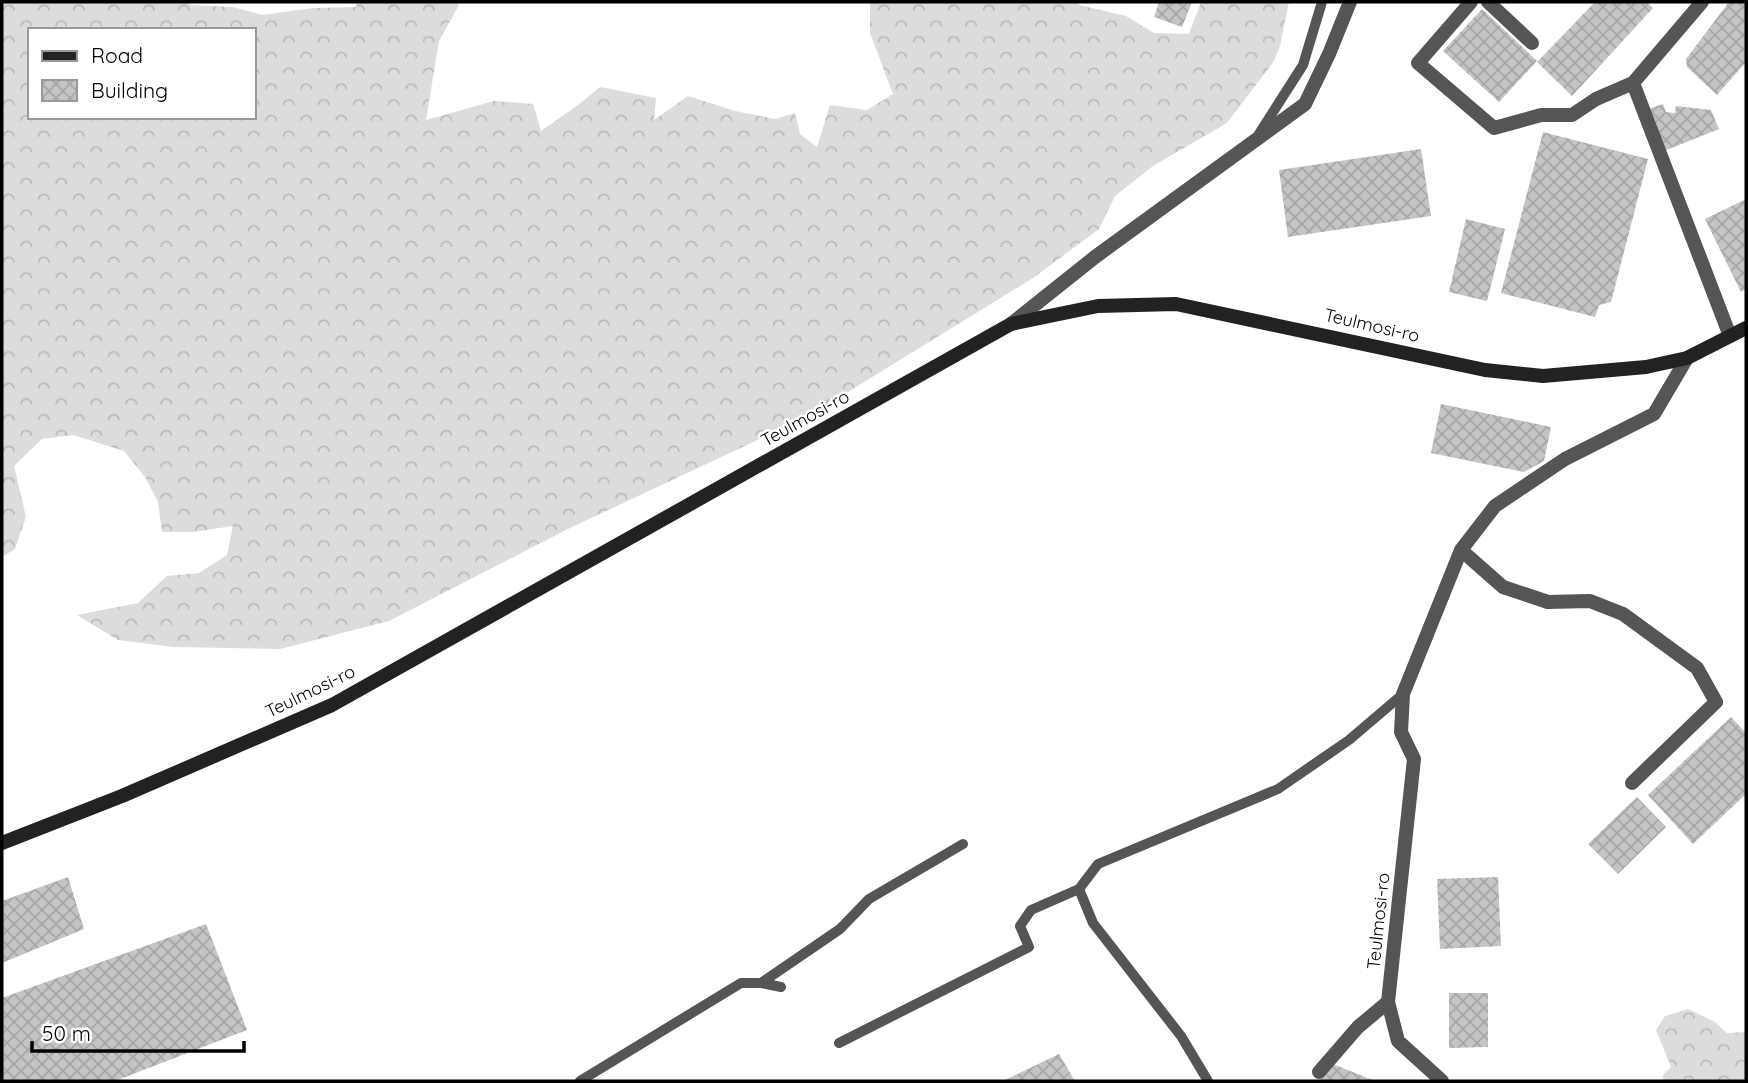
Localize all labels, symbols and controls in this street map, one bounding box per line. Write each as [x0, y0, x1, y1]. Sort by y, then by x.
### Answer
legend [28, 28, 256, 119]
text: Road [91, 42, 143, 68]
text: Building [91, 77, 168, 103]
street label: Teulmosi-ro [1322, 303, 1422, 347]
street label: Teulmosi-ro [757, 384, 853, 452]
street label: Teulmosi-ro [261, 659, 359, 723]
street label: Teulmosi-ro [1361, 871, 1395, 971]
scale bar [32, 1010, 243, 1054]
text: 50 m [42, 1020, 91, 1046]

